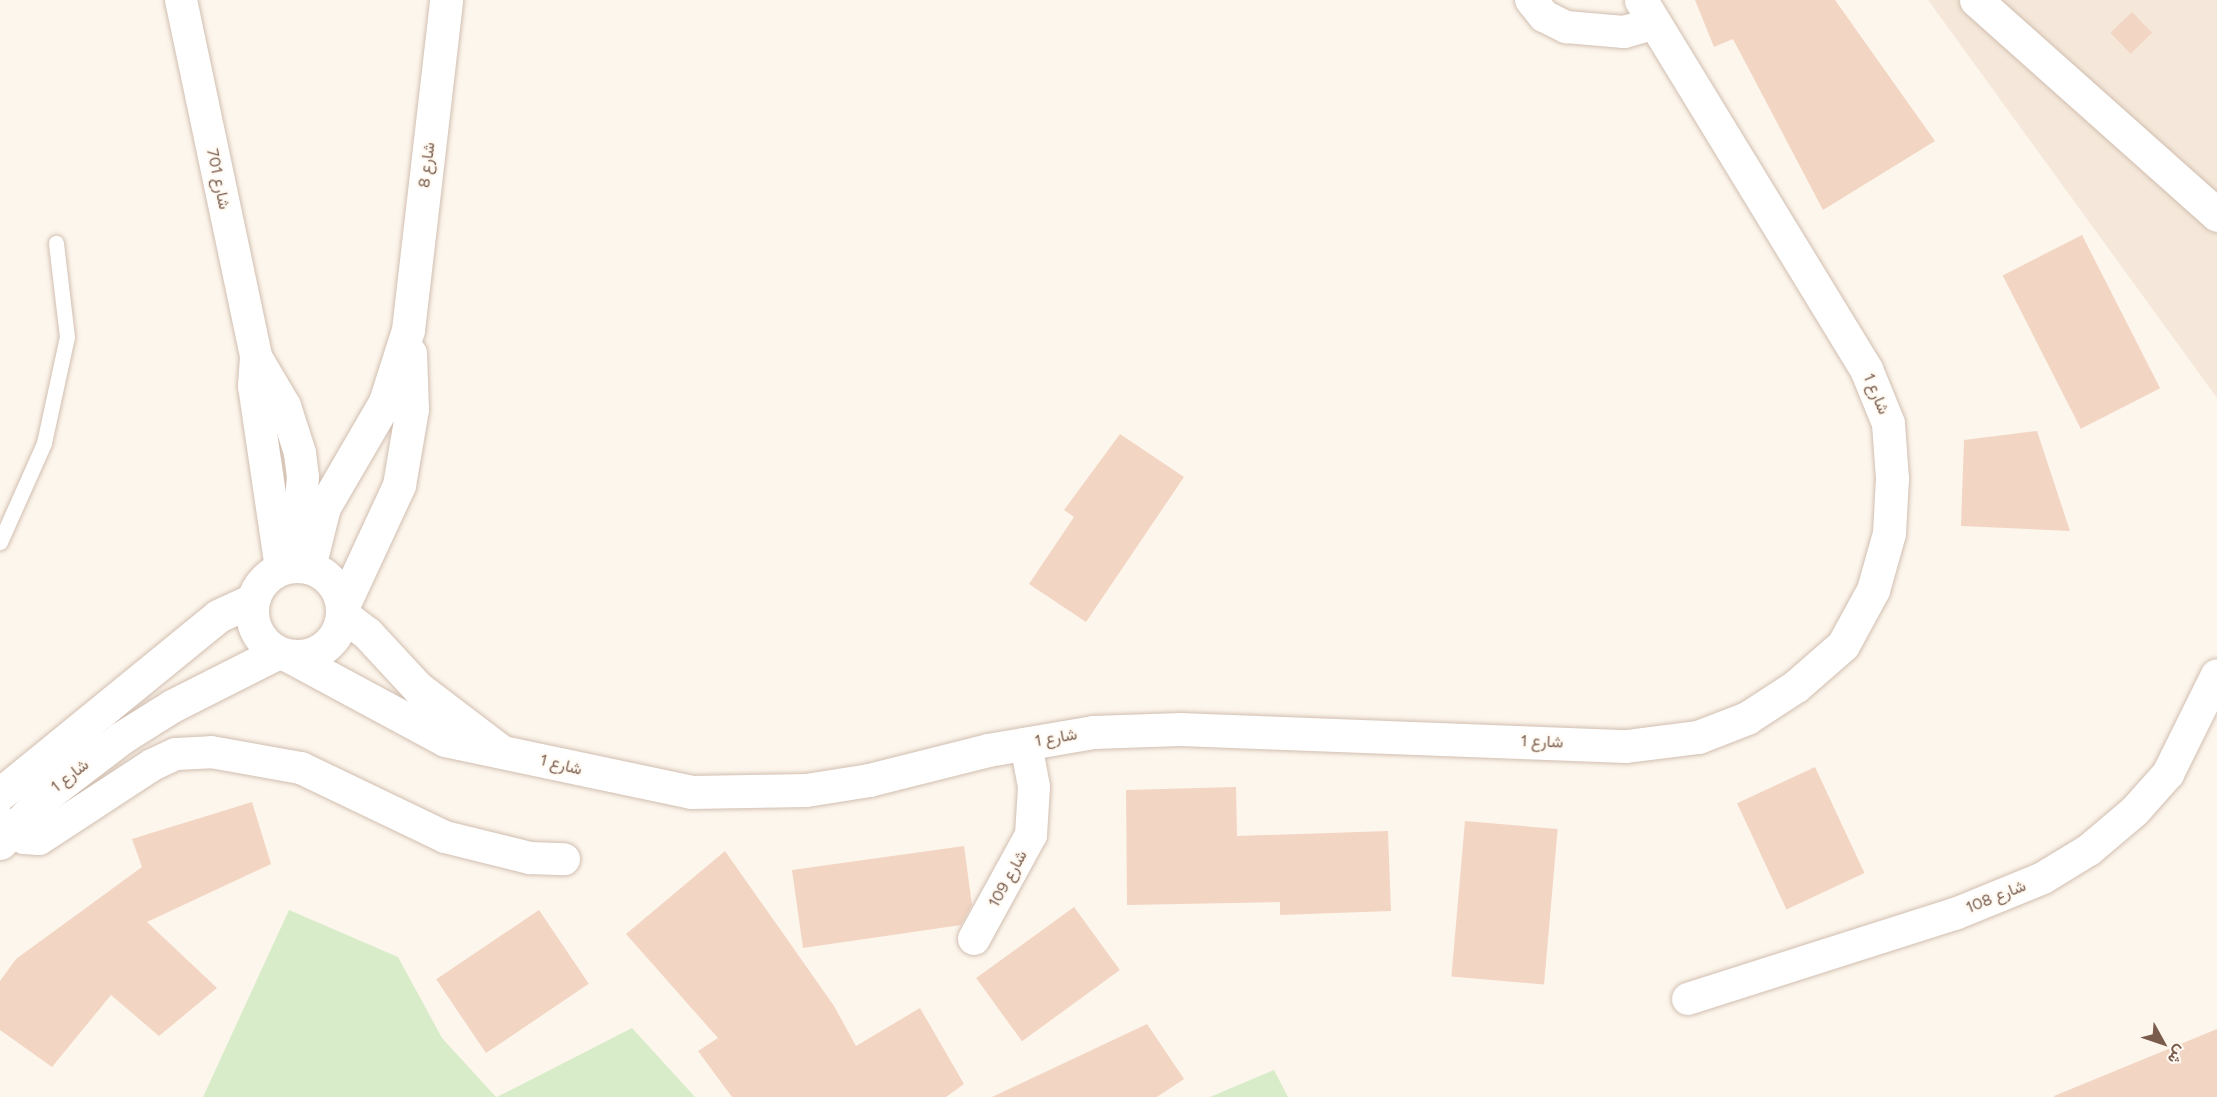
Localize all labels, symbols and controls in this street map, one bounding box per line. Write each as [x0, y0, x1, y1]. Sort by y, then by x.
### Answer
street label: شارع 8 [415, 141, 439, 189]
street label: شارع 701 [202, 147, 234, 211]
street label: شارع 1 [1859, 371, 1893, 417]
street label: شارع 1 [1033, 725, 1079, 751]
street label: شارع 1 [1520, 732, 1564, 752]
street label: شارع 1 [538, 751, 584, 779]
street label: شارع 1 [47, 755, 93, 797]
street label: شارع 109 [985, 847, 1031, 911]
street label: شارع 108 [1963, 876, 2029, 918]
north arrow [2133, 1013, 2193, 1073]
text: ش [2164, 1041, 2191, 1068]

